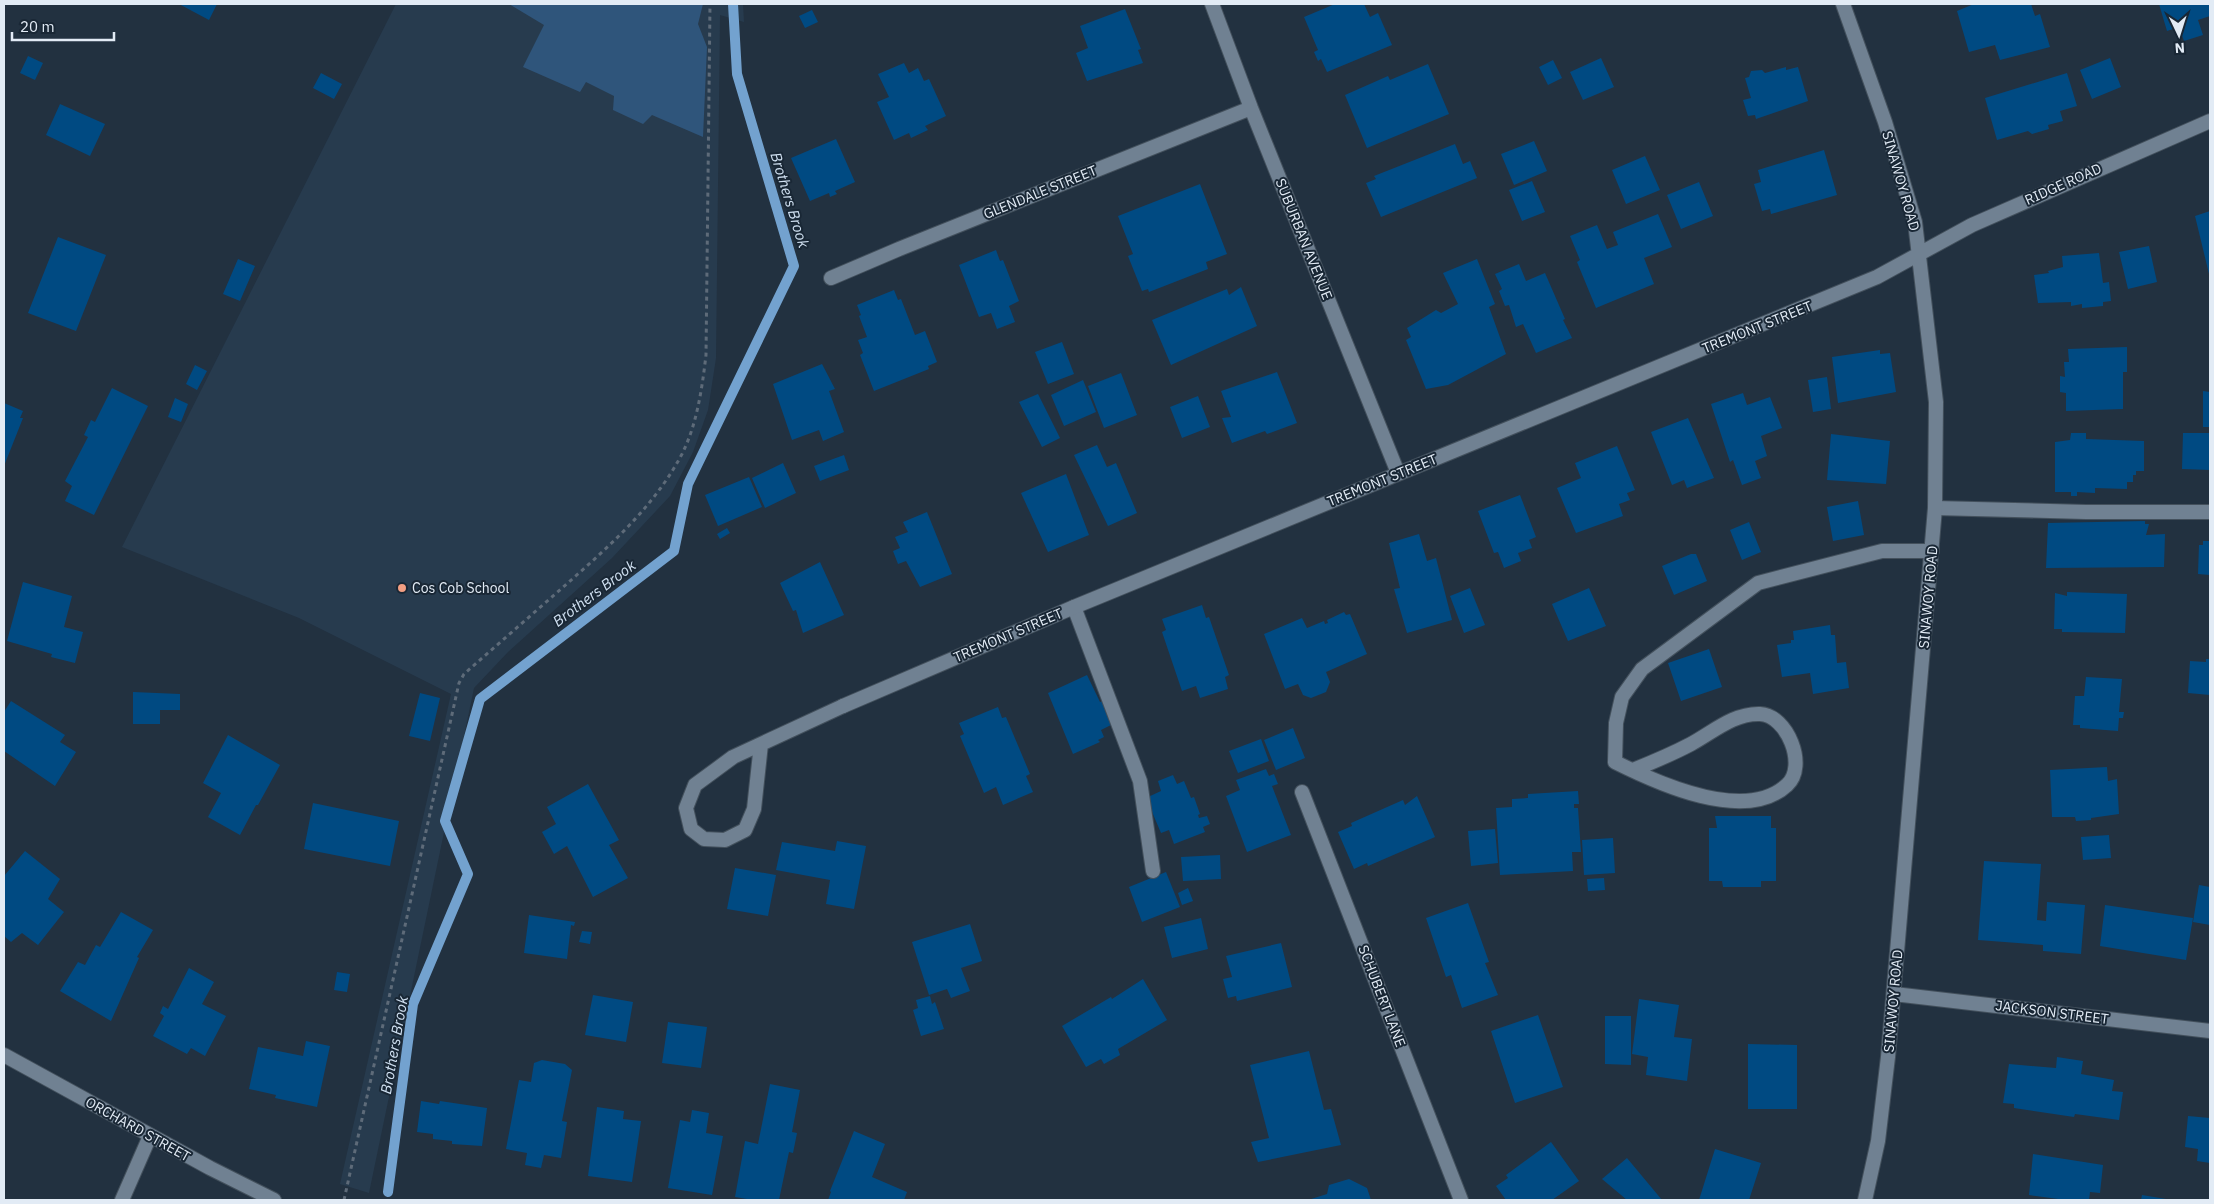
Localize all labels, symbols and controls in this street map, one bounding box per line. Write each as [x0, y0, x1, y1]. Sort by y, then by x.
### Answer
scale bar [12, 10, 115, 42]
north arrow [2154, 10, 2204, 60]
text: 20 m [20, 17, 55, 36]
text: N [2174, 39, 2186, 57]
street label: SINAWOY ROAD [1878, 129, 1924, 233]
water label: Brothers Brook [766, 150, 814, 250]
street label: RIDGE ROAD [2022, 159, 2104, 209]
street label: GLENDALE STREET [981, 161, 1099, 223]
street label: SUBURBAN AVENUE [1271, 176, 1337, 302]
street label: TREMONT STREET [1699, 297, 1815, 357]
street label: TREMONT STREET [1324, 450, 1440, 510]
street label: SINAWOY ROAD [1915, 545, 1941, 649]
water label: Brothers Brook [549, 555, 639, 630]
place label: Cos Cob School [412, 579, 509, 597]
marker: Cos Cob School [396, 582, 408, 594]
street label: TREMONT STREET [951, 604, 1065, 666]
street label: SCHUBERT LANE [1354, 942, 1410, 1050]
street label: SINAWOY ROAD [1880, 949, 1906, 1053]
water label: Brothers Brook [376, 994, 412, 1095]
street label: JACKSON STREET [1994, 996, 2110, 1028]
street label: ORCHARD STREET [82, 1093, 194, 1165]

